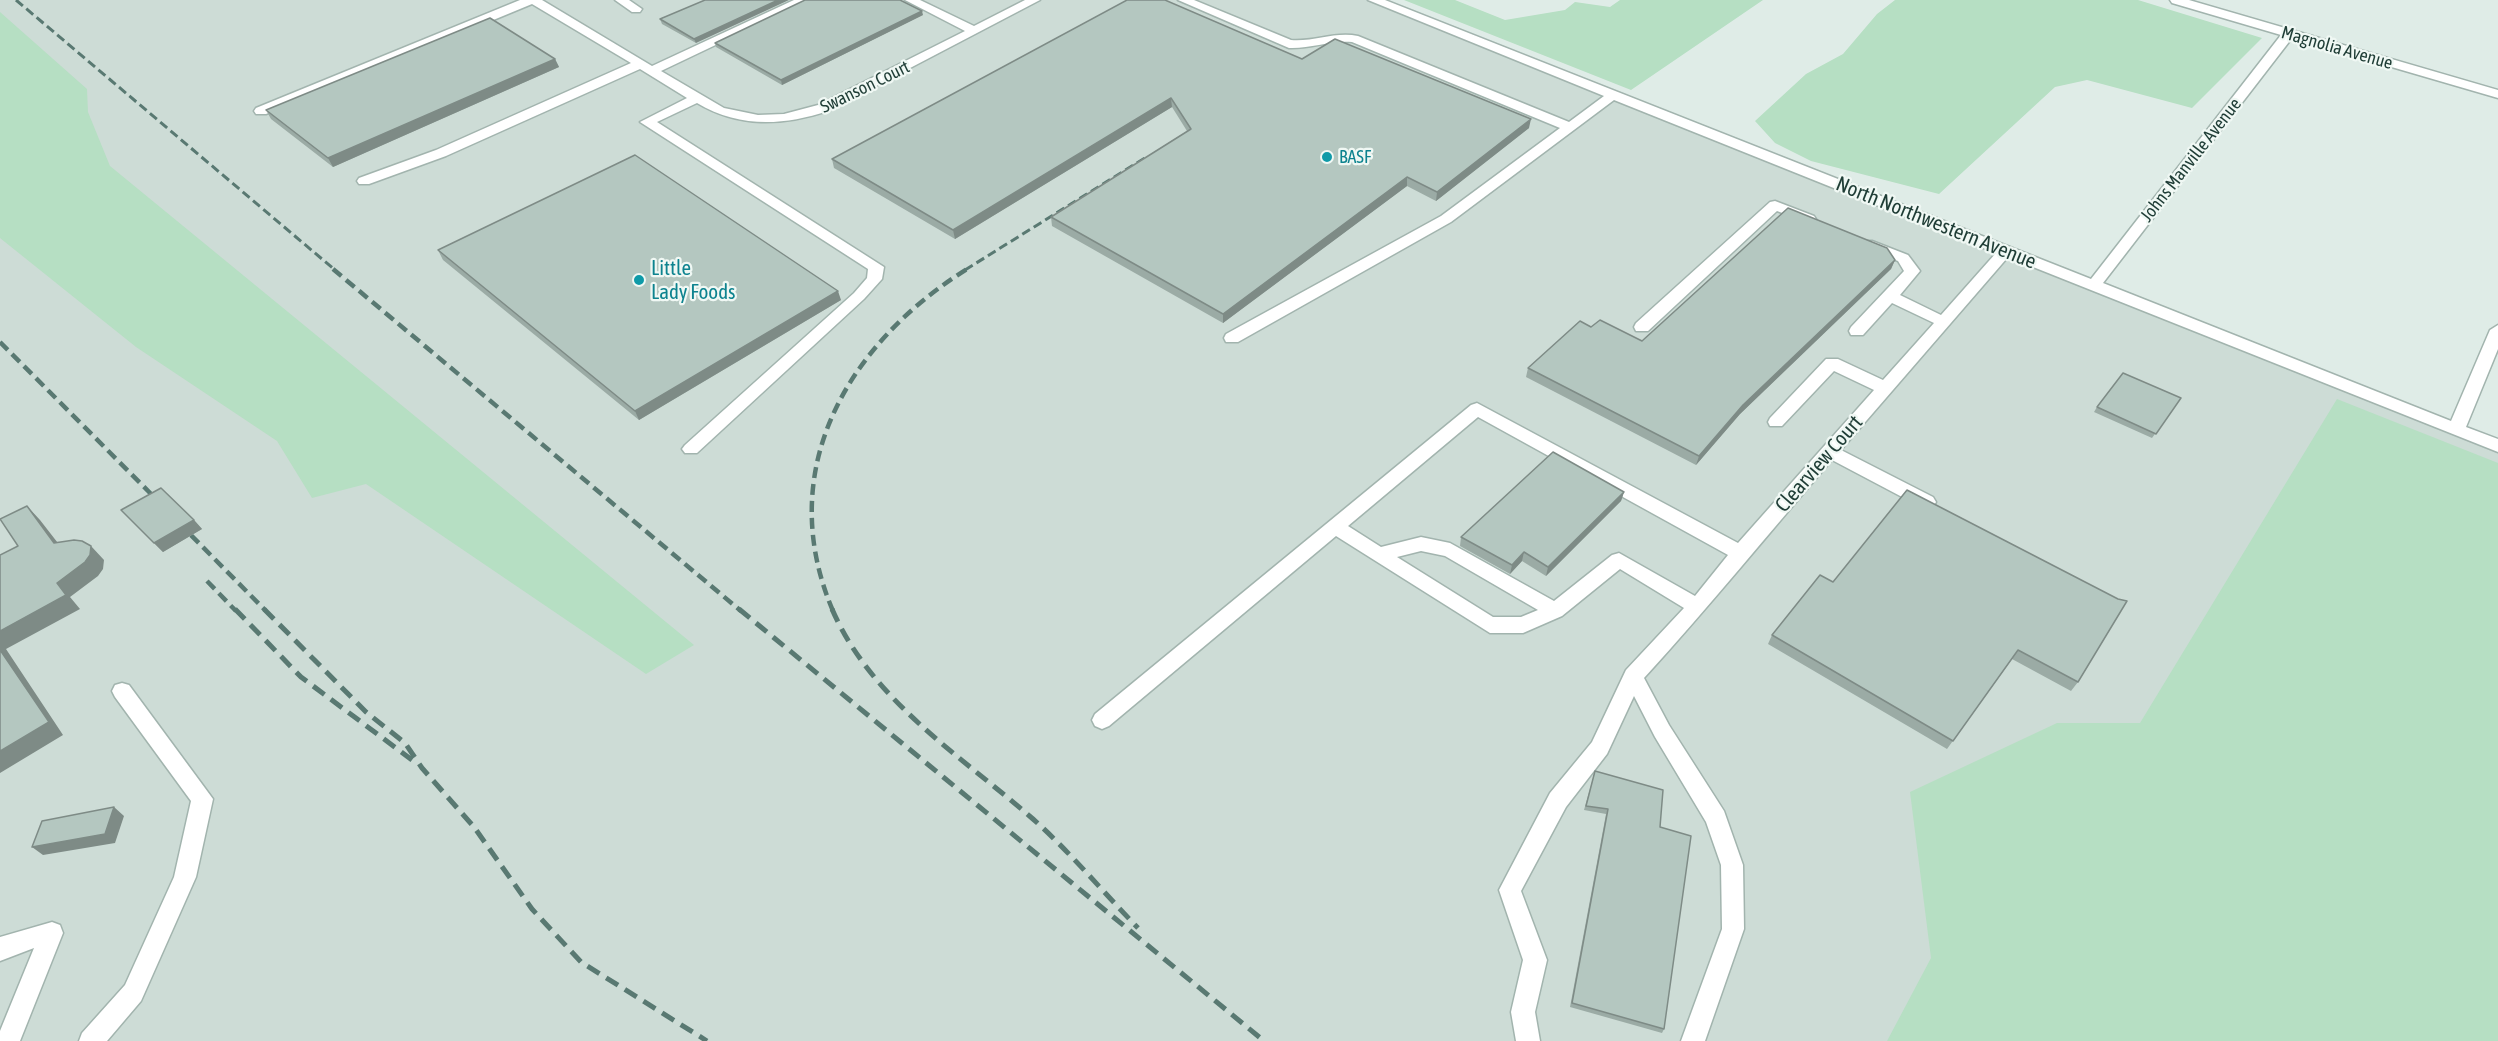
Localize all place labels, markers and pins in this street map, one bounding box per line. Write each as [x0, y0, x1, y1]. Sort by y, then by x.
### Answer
place label: BASF [1339, 146, 1371, 168]
marker: BASF [1320, 150, 1334, 164]
place label: Little Lady Foods [651, 255, 736, 305]
marker: Little Lady Foods [632, 273, 646, 287]

